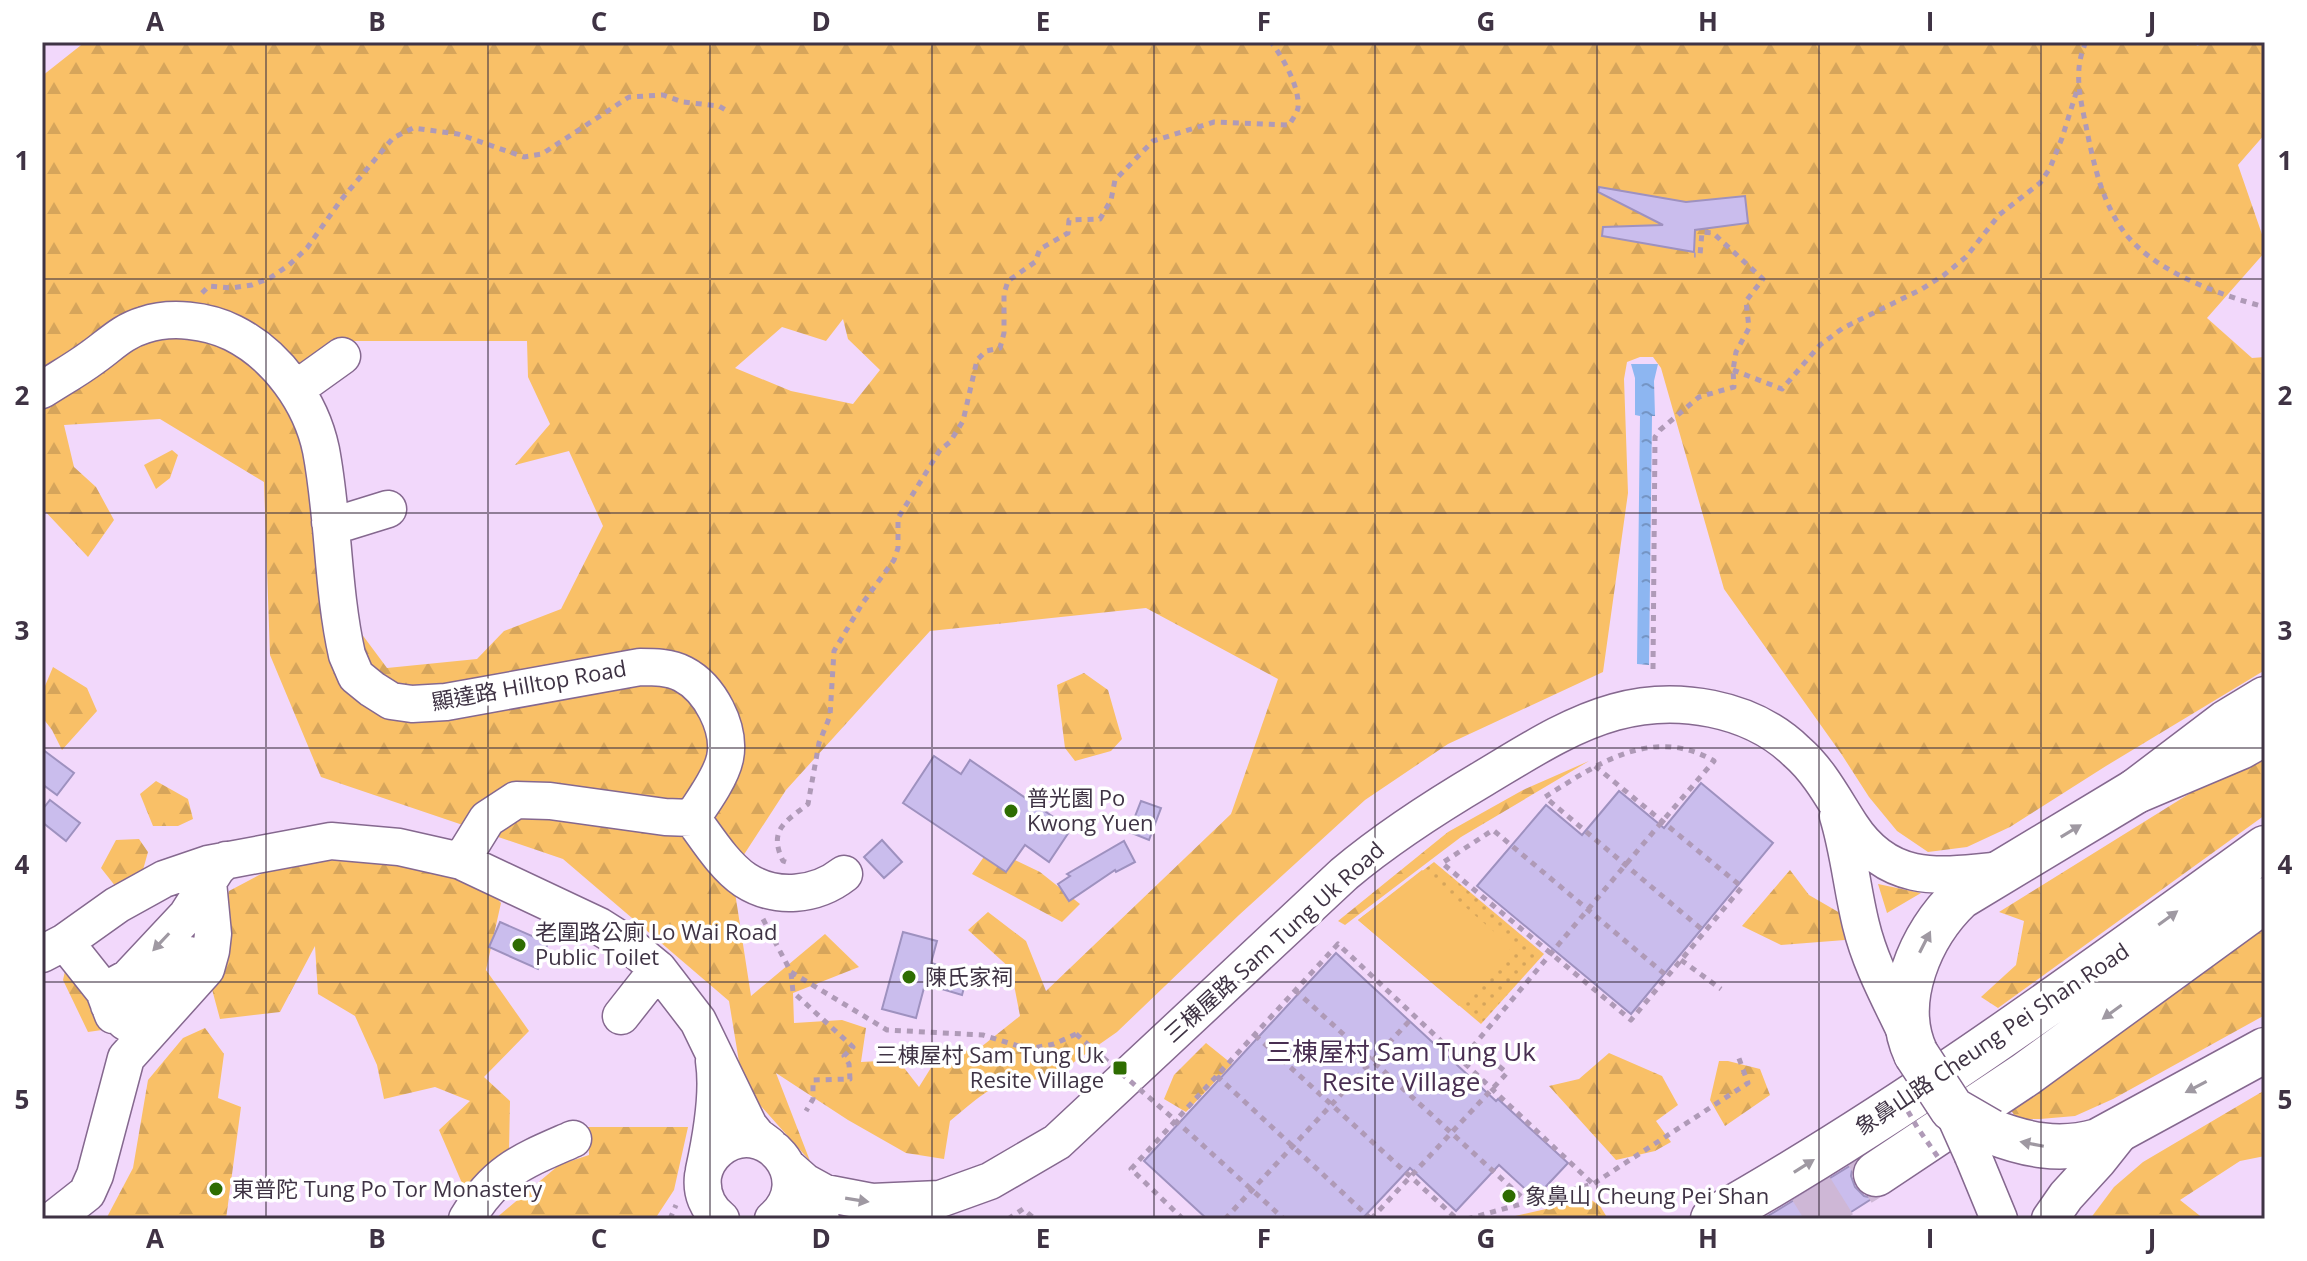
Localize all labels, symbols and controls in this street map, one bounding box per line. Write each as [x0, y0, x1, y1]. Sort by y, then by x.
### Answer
text: A [146, 3, 164, 39]
text: B [368, 3, 386, 39]
text: C [591, 3, 607, 39]
text: D [811, 3, 831, 39]
text: E [1036, 3, 1050, 39]
text: F [1257, 3, 1271, 39]
text: G [1477, 3, 1495, 39]
text: H [1698, 3, 1718, 39]
text: I [1926, 3, 1934, 39]
text: J [2146, 3, 2156, 39]
text: 1 [15, 142, 29, 178]
text: 1 [2278, 142, 2292, 178]
text: 2 [15, 377, 30, 413]
text: 2 [2278, 377, 2293, 413]
text: 3 [15, 612, 29, 648]
text: 3 [2278, 612, 2292, 648]
street label: 顯達路 Hilltop Road [429, 652, 629, 716]
place label: 普光園 Po Kwong Yuen [1027, 782, 1154, 837]
marker: 普光園 Po Kwong Yuen [1002, 802, 1020, 820]
one-way arrow [2060, 824, 2082, 838]
street label: 三棟屋路 Sam Tung Uk Road [1157, 834, 1390, 1048]
text: 4 [15, 846, 30, 882]
text: 4 [2278, 846, 2293, 882]
one-way arrow [2157, 911, 2178, 926]
place label: 老圍路公廁 Lo Wai Road Public Toilet [535, 916, 777, 971]
one-way arrow [1919, 931, 1932, 954]
one-way arrow [153, 932, 171, 951]
street label: 象鼻山路 Cheung Pei Shan Road [1849, 935, 2134, 1141]
marker: 老圍路公廁 Lo Wai Road Public Toilet [510, 936, 528, 954]
place label: 陳氏家祠 [925, 961, 1013, 991]
marker: 陳氏家祠 [900, 968, 918, 986]
one-way arrow [2102, 1004, 2122, 1020]
district label: 三棟屋村 Sam Tung Uk Resite Village [1266, 1033, 1536, 1099]
place label: 三棟屋村 Sam Tung Uk Resite Village [876, 1039, 1104, 1094]
marker: 三棟屋村 Sam Tung Uk Resite Village [1111, 1059, 1129, 1077]
text: 5 [15, 1081, 29, 1117]
one-way arrow [2185, 1081, 2208, 1094]
text: 5 [2278, 1081, 2292, 1117]
one-way arrow [2019, 1137, 2044, 1149]
one-way arrow [1793, 1159, 1815, 1173]
place label: 東普陀 Tung Po Tor Monastery [232, 1173, 543, 1203]
marker: 東普陀 Tung Po Tor Monastery [207, 1180, 225, 1198]
place label: 象鼻山 Cheung Pei Shan [1525, 1180, 1769, 1210]
marker: 象鼻山 Cheung Pei Shan [1500, 1187, 1518, 1205]
one-way arrow [845, 1194, 870, 1207]
text: A [146, 1220, 164, 1256]
text: B [368, 1220, 386, 1256]
text: C [591, 1220, 607, 1256]
text: D [811, 1220, 831, 1256]
text: E [1036, 1220, 1050, 1256]
text: F [1257, 1220, 1271, 1256]
text: G [1477, 1220, 1495, 1256]
text: H [1698, 1220, 1718, 1256]
text: I [1926, 1220, 1934, 1256]
text: J [2146, 1220, 2156, 1256]

